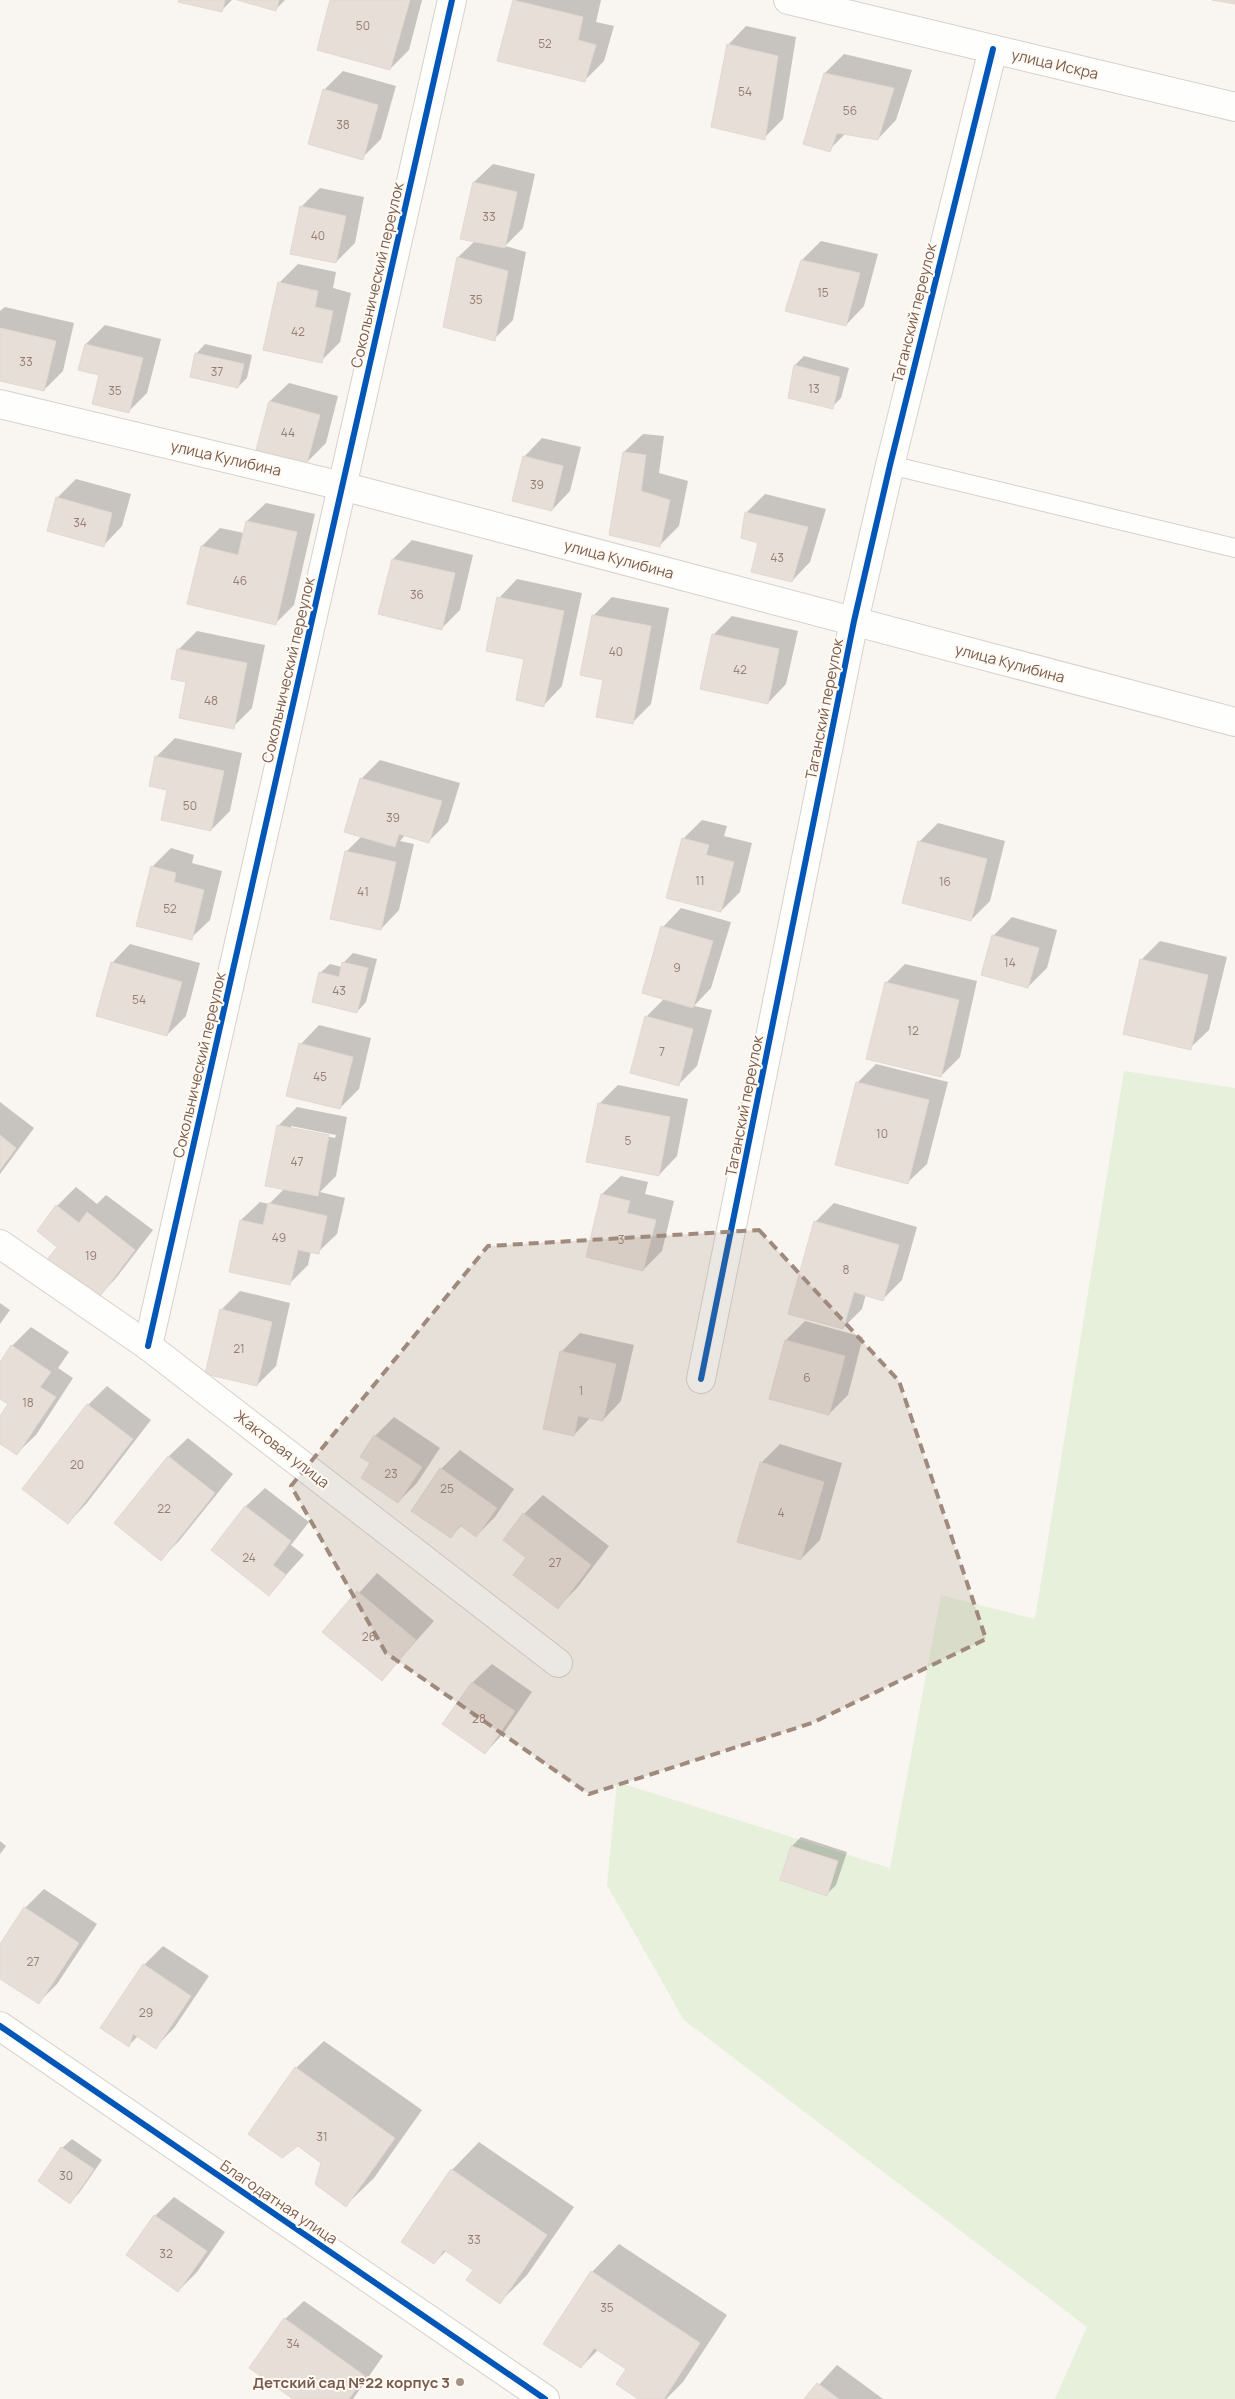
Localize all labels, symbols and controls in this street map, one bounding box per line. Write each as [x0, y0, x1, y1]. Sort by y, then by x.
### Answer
house number: 50 [356, 17, 370, 34]
house number: 52 [538, 35, 552, 52]
street label: улица Искра [1009, 44, 1101, 84]
house number: 54 [738, 83, 752, 100]
house number: 56 [843, 102, 857, 119]
house number: 38 [336, 116, 350, 133]
street label: Сокольнический переулок [345, 180, 409, 370]
house number: 33 [482, 208, 496, 225]
house number: 40 [311, 227, 325, 244]
street label: Таганский переулок [886, 240, 942, 385]
house number: 15 [817, 284, 829, 301]
house number: 35 [469, 291, 483, 308]
house number: 42 [291, 323, 305, 340]
house number: 33 [19, 353, 33, 370]
house number: 37 [211, 363, 223, 380]
house number: 13 [808, 380, 820, 397]
house number: 35 [108, 382, 122, 399]
house number: 44 [281, 424, 295, 441]
street label: улица Кулибина [169, 435, 283, 481]
house number: 39 [530, 476, 544, 493]
house number: 34 [73, 514, 87, 531]
street label: улица Кулибина [562, 534, 676, 584]
house number: 43 [770, 549, 784, 566]
house number: 46 [233, 572, 247, 589]
street label: Сокольнический переулок [256, 575, 320, 765]
house number: 36 [410, 586, 424, 603]
street label: Таганский переулок [800, 636, 848, 781]
street label: улица Кулибина [953, 638, 1067, 688]
house number: 40 [609, 643, 623, 660]
house number: 42 [733, 661, 747, 678]
house number: 48 [204, 692, 218, 709]
house number: 50 [183, 797, 197, 814]
house number: 39 [386, 809, 400, 826]
house number: 11 [695, 872, 705, 889]
house number: 16 [939, 873, 951, 890]
house number: 41 [357, 883, 369, 900]
house number: 52 [163, 900, 177, 917]
house number: 14 [1004, 954, 1016, 971]
house number: 9 [673, 959, 681, 976]
street label: Сокольнический переулок [167, 970, 231, 1160]
house number: 43 [332, 982, 346, 999]
house number: 54 [132, 991, 146, 1008]
house number: 12 [907, 1022, 919, 1039]
street label: Таганский переулок [720, 1033, 768, 1178]
house number: 7 [659, 1043, 665, 1060]
house number: 45 [313, 1068, 327, 1085]
house number: 10 [876, 1125, 888, 1142]
house number: 5 [625, 1132, 632, 1149]
house number: 47 [290, 1153, 304, 1170]
house number: 49 [272, 1229, 286, 1246]
house number: 3 [618, 1231, 624, 1248]
house number: 19 [85, 1247, 97, 1264]
house number: 8 [843, 1261, 850, 1278]
house number: 21 [233, 1340, 245, 1357]
house number: 6 [803, 1369, 811, 1386]
house number: 1 [579, 1382, 583, 1399]
house number: 18 [22, 1394, 34, 1411]
street label: Жактовая улица [230, 1405, 334, 1493]
house number: 20 [70, 1456, 84, 1473]
house number: 23 [384, 1465, 398, 1482]
house number: 25 [440, 1480, 454, 1497]
house number: 22 [157, 1500, 171, 1517]
house number: 4 [777, 1504, 785, 1521]
house number: 24 [242, 1549, 256, 1566]
house number: 27 [549, 1554, 561, 1571]
house number: 26 [362, 1628, 376, 1645]
house number: 28 [472, 1710, 486, 1727]
house number: 27 [27, 1953, 39, 1970]
house number: 29 [139, 2004, 153, 2021]
house number: 31 [316, 2128, 328, 2145]
street label: Благодатная улица [216, 2155, 342, 2249]
house number: 30 [59, 2167, 73, 2184]
house number: 33 [467, 2231, 481, 2248]
house number: 32 [159, 2245, 173, 2262]
house number: 35 [600, 2299, 614, 2316]
house number: 34 [286, 2335, 300, 2352]
place label: Детский сад №22 корпус 3 [253, 2372, 450, 2393]
marker: Детский сад №22 корпус 3 [454, 2376, 466, 2388]

